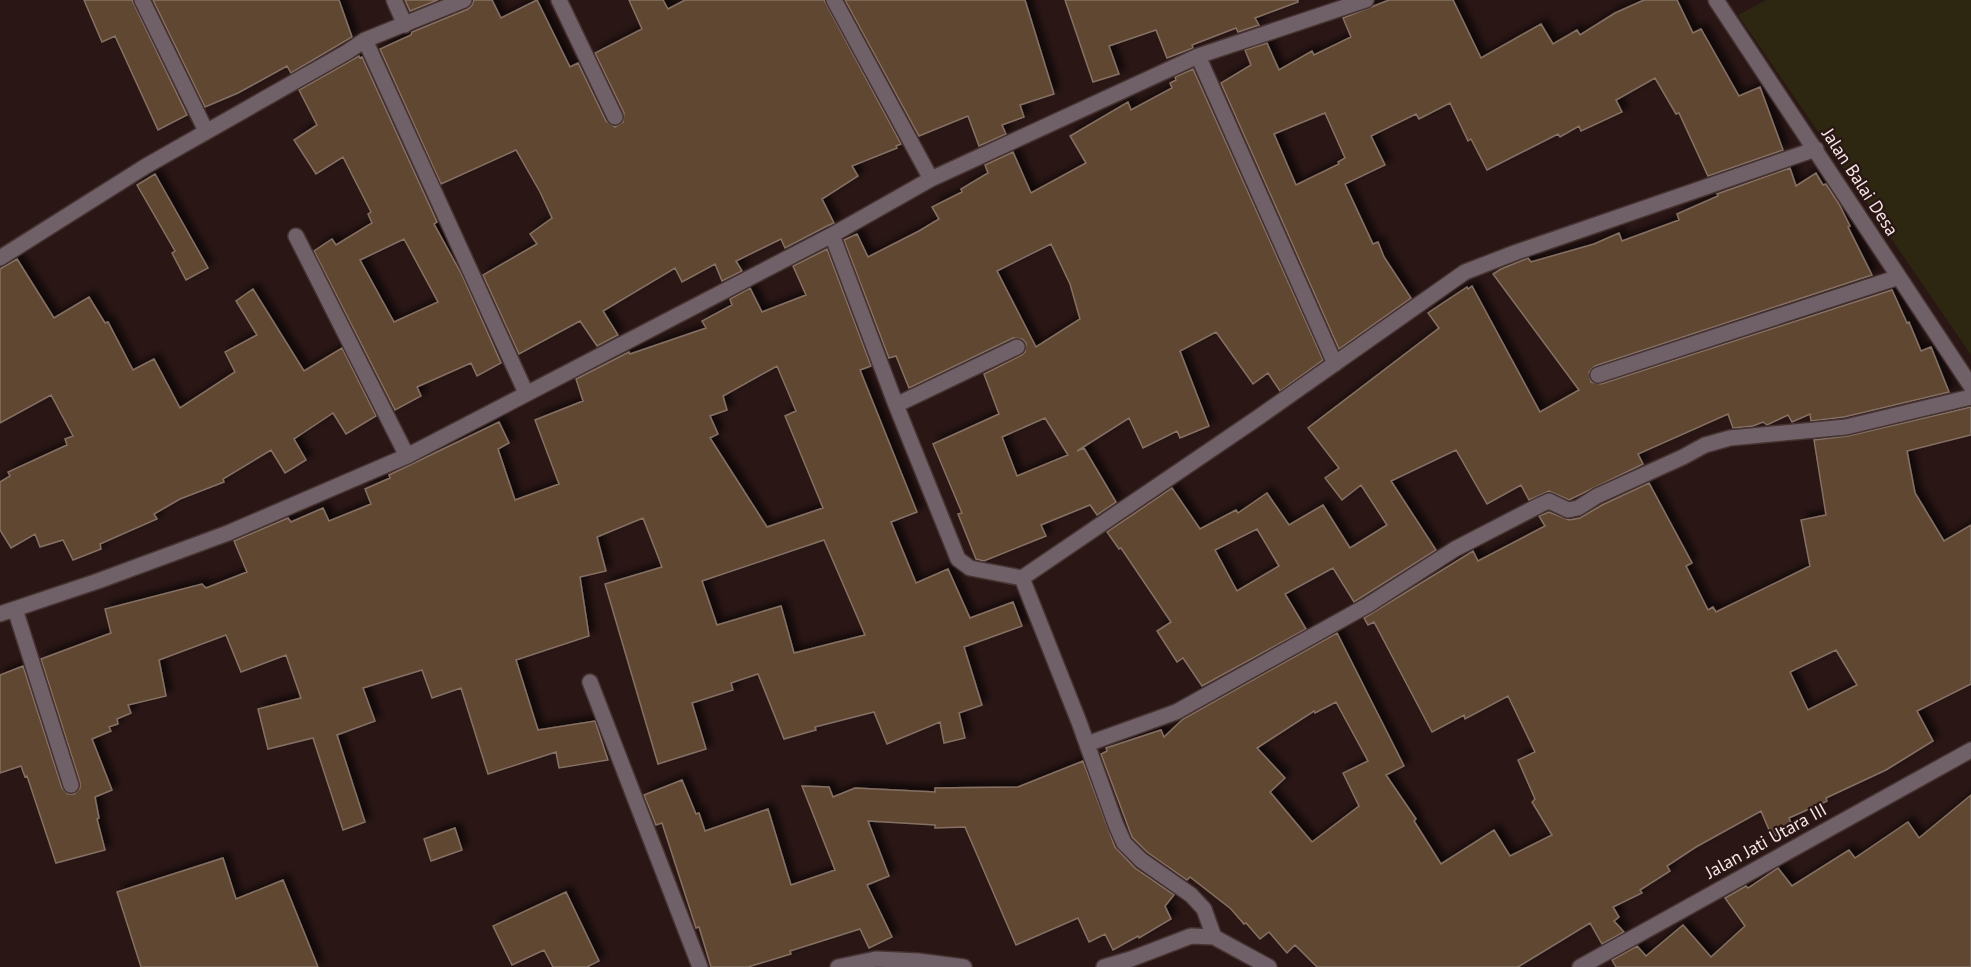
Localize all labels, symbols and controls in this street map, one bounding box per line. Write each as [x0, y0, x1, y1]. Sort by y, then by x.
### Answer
street label: Jalan Balai Desa [1817, 123, 1904, 240]
street label: Jalan Jati Utara III [1700, 798, 1830, 884]

